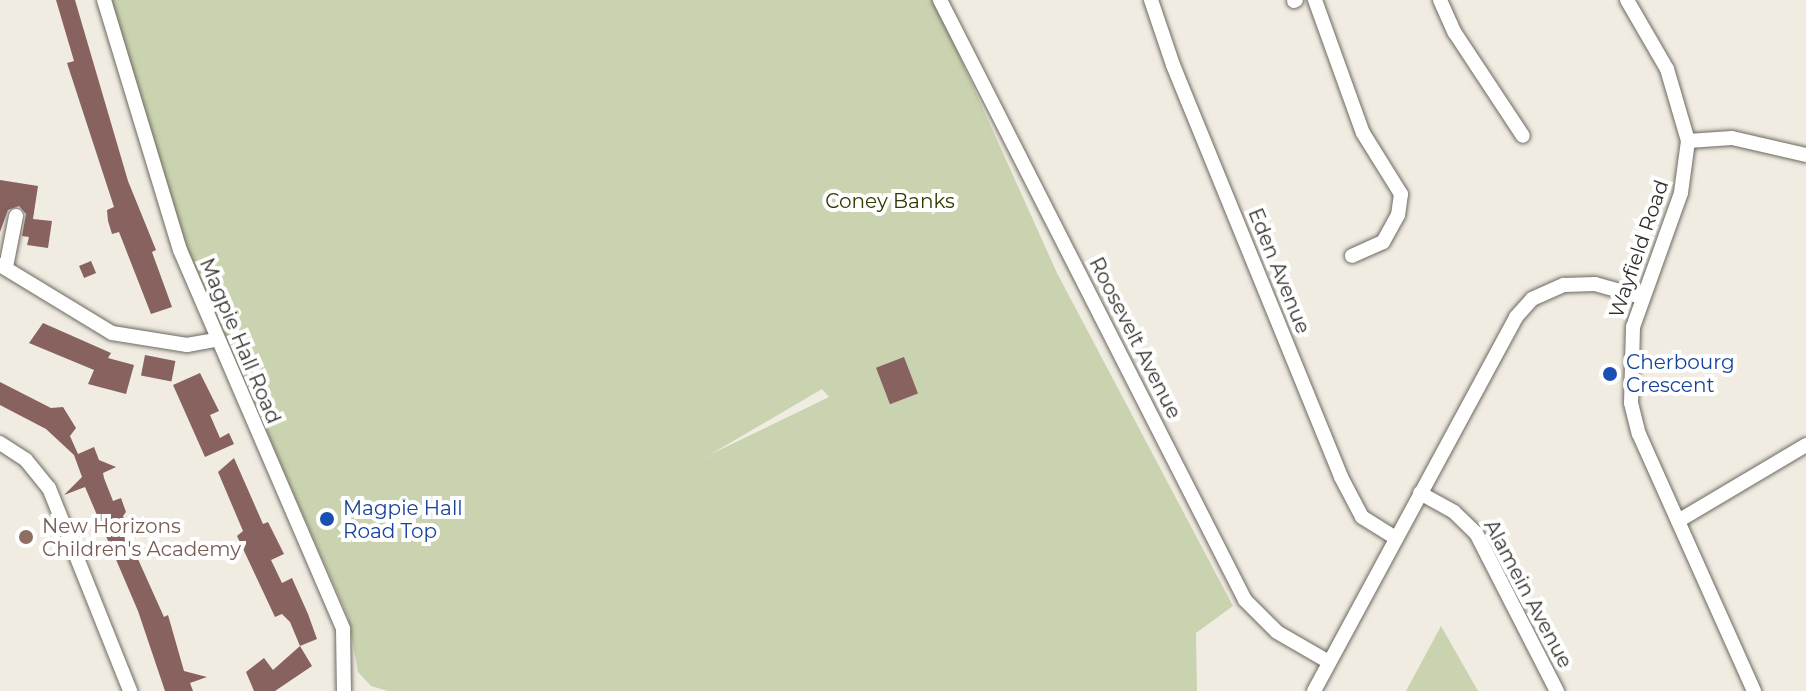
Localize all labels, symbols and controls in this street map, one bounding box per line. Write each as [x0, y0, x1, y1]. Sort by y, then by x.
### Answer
street label: Wayfield Road [1604, 177, 1674, 321]
park label: Coney Banks [825, 189, 955, 213]
street label: Eden Avenue [1243, 205, 1315, 337]
street label: Roosevelt Avenue [1084, 253, 1186, 423]
street label: Magpie Hall Road [194, 255, 286, 427]
place label: Cherbourg Crescent [1626, 350, 1735, 397]
marker: Cherbourg Crescent [1601, 365, 1619, 383]
place label: Magpie Hall Road Top [343, 496, 463, 543]
marker: Magpie Hall Road Top [318, 510, 336, 528]
place label: New Horizons Children's Academy [42, 514, 241, 561]
street label: Alamein Avenue [1479, 516, 1577, 672]
marker: New Horizons Children's Academy [17, 528, 35, 546]

